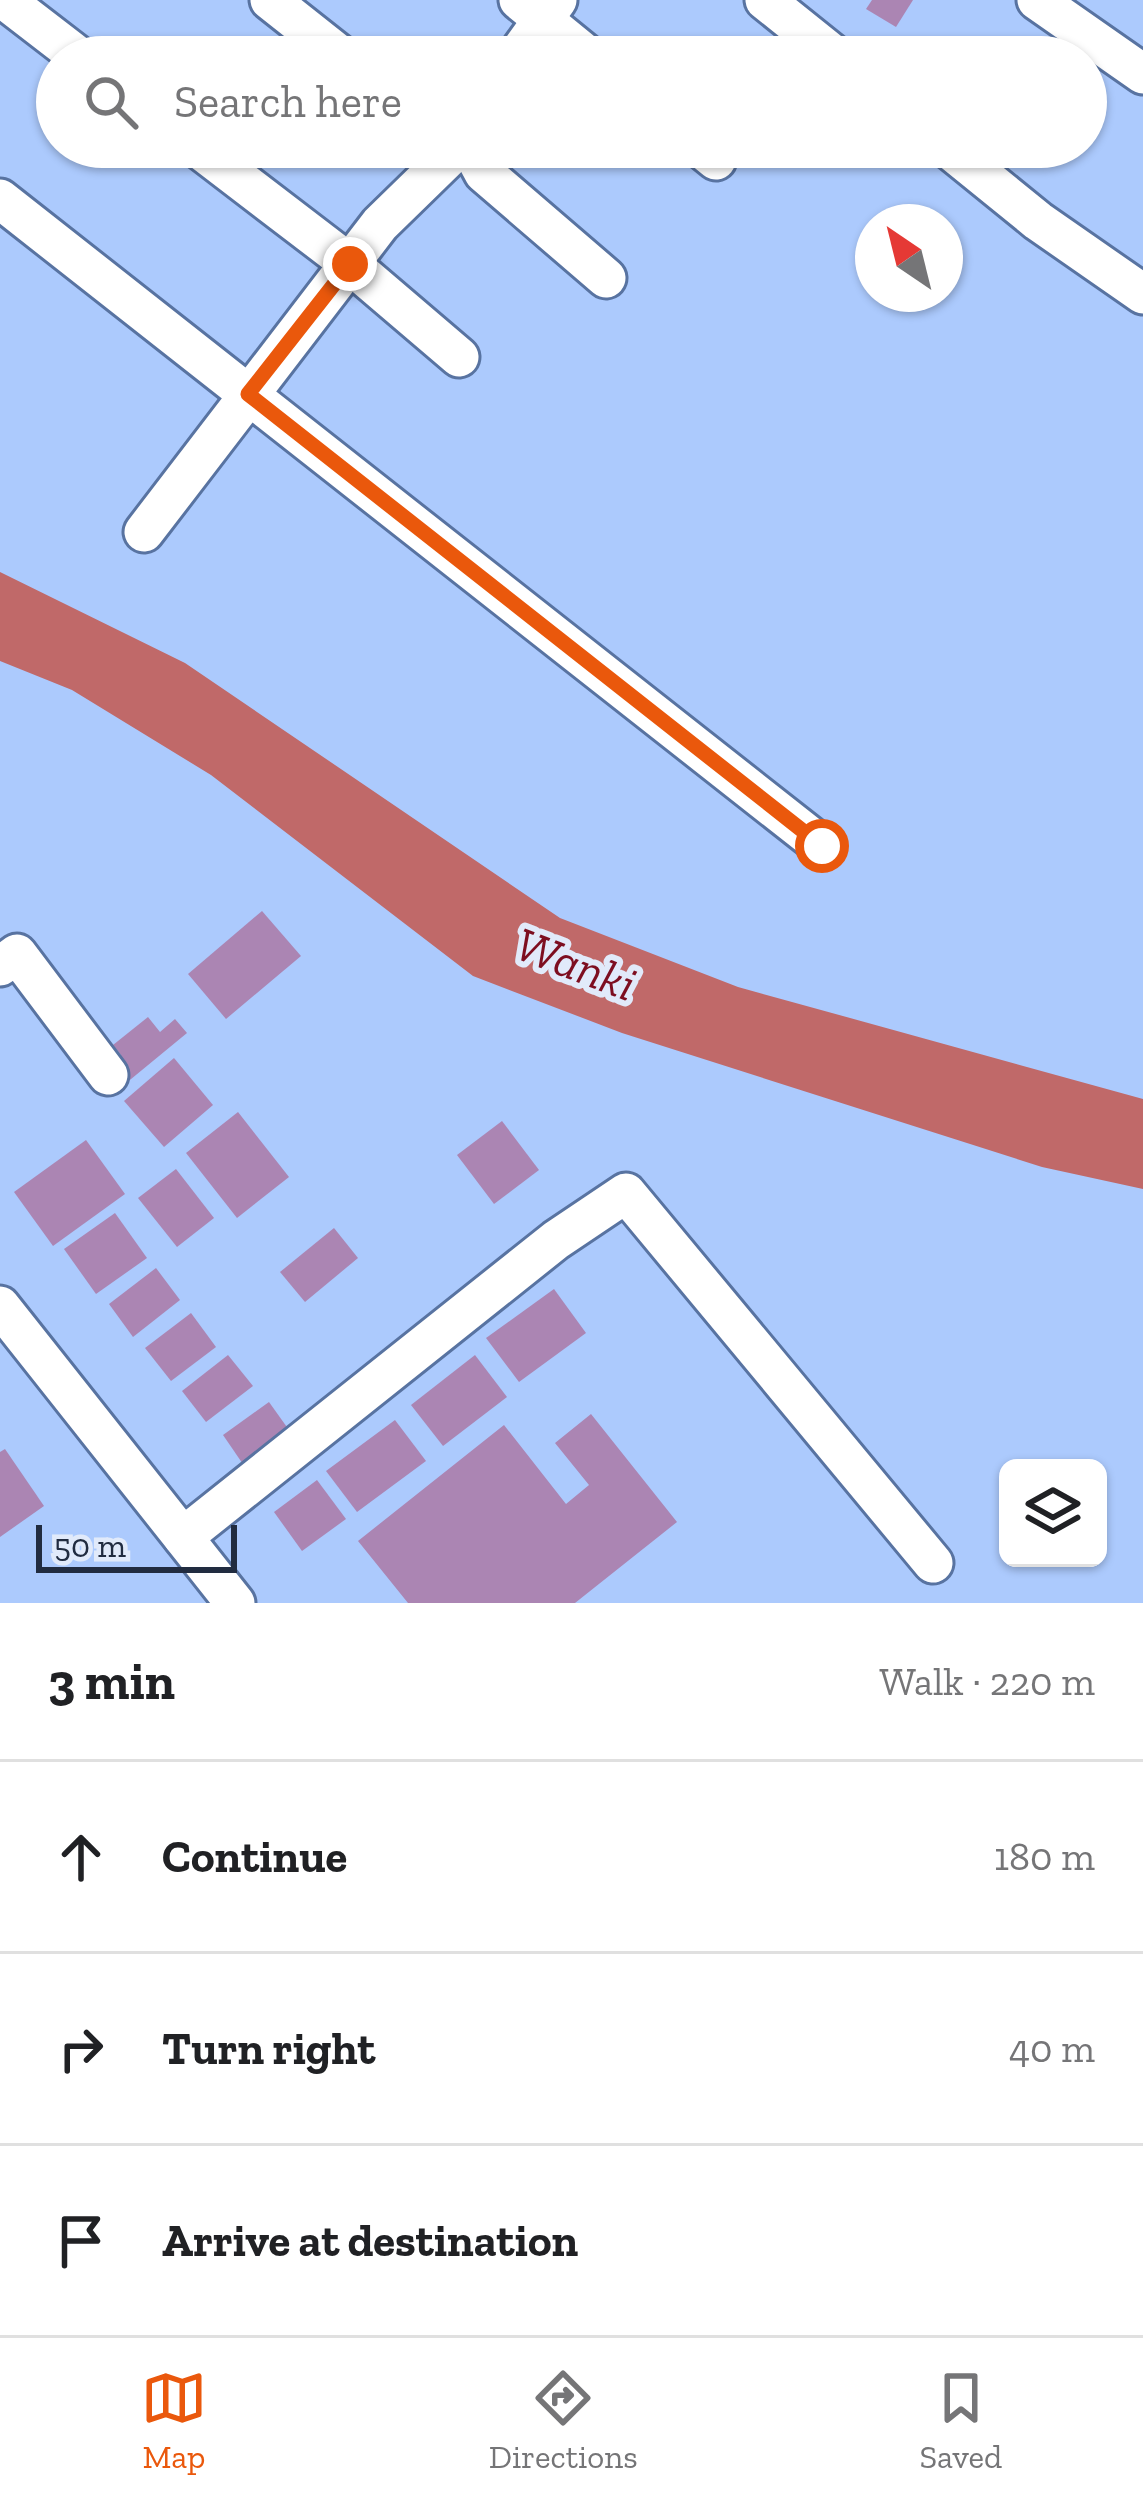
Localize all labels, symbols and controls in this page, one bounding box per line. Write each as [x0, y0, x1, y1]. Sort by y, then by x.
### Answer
search box [36, 36, 1107, 168]
icon: search [78, 69, 144, 135]
text: Search here [174, 75, 402, 129]
north arrow [855, 204, 963, 312]
route end [323, 237, 377, 291]
route start [795, 819, 849, 873]
water label: Wanki [508, 915, 644, 1013]
map controls [999, 1459, 1107, 1567]
button: layers [999, 1459, 1107, 1567]
scale bar [36, 1519, 237, 1572]
text: 50 m [54, 1526, 126, 1565]
text: 3 min [48, 1651, 175, 1712]
text: Walk · 220 m [879, 1658, 1095, 1705]
icon: ahead [48, 1824, 114, 1890]
text: Continue [162, 1830, 347, 1884]
text: 180 m [994, 1833, 1095, 1880]
icon: right [48, 2016, 114, 2082]
text: Turn right [162, 2022, 375, 2076]
text: 40 m [1009, 2025, 1095, 2072]
icon: arrive [48, 2208, 114, 2274]
text: Arrive at destination [162, 2214, 578, 2268]
tab: Map [141, 2365, 207, 2476]
tab: Directions [489, 2365, 638, 2476]
tab: Saved [919, 2365, 1002, 2476]

